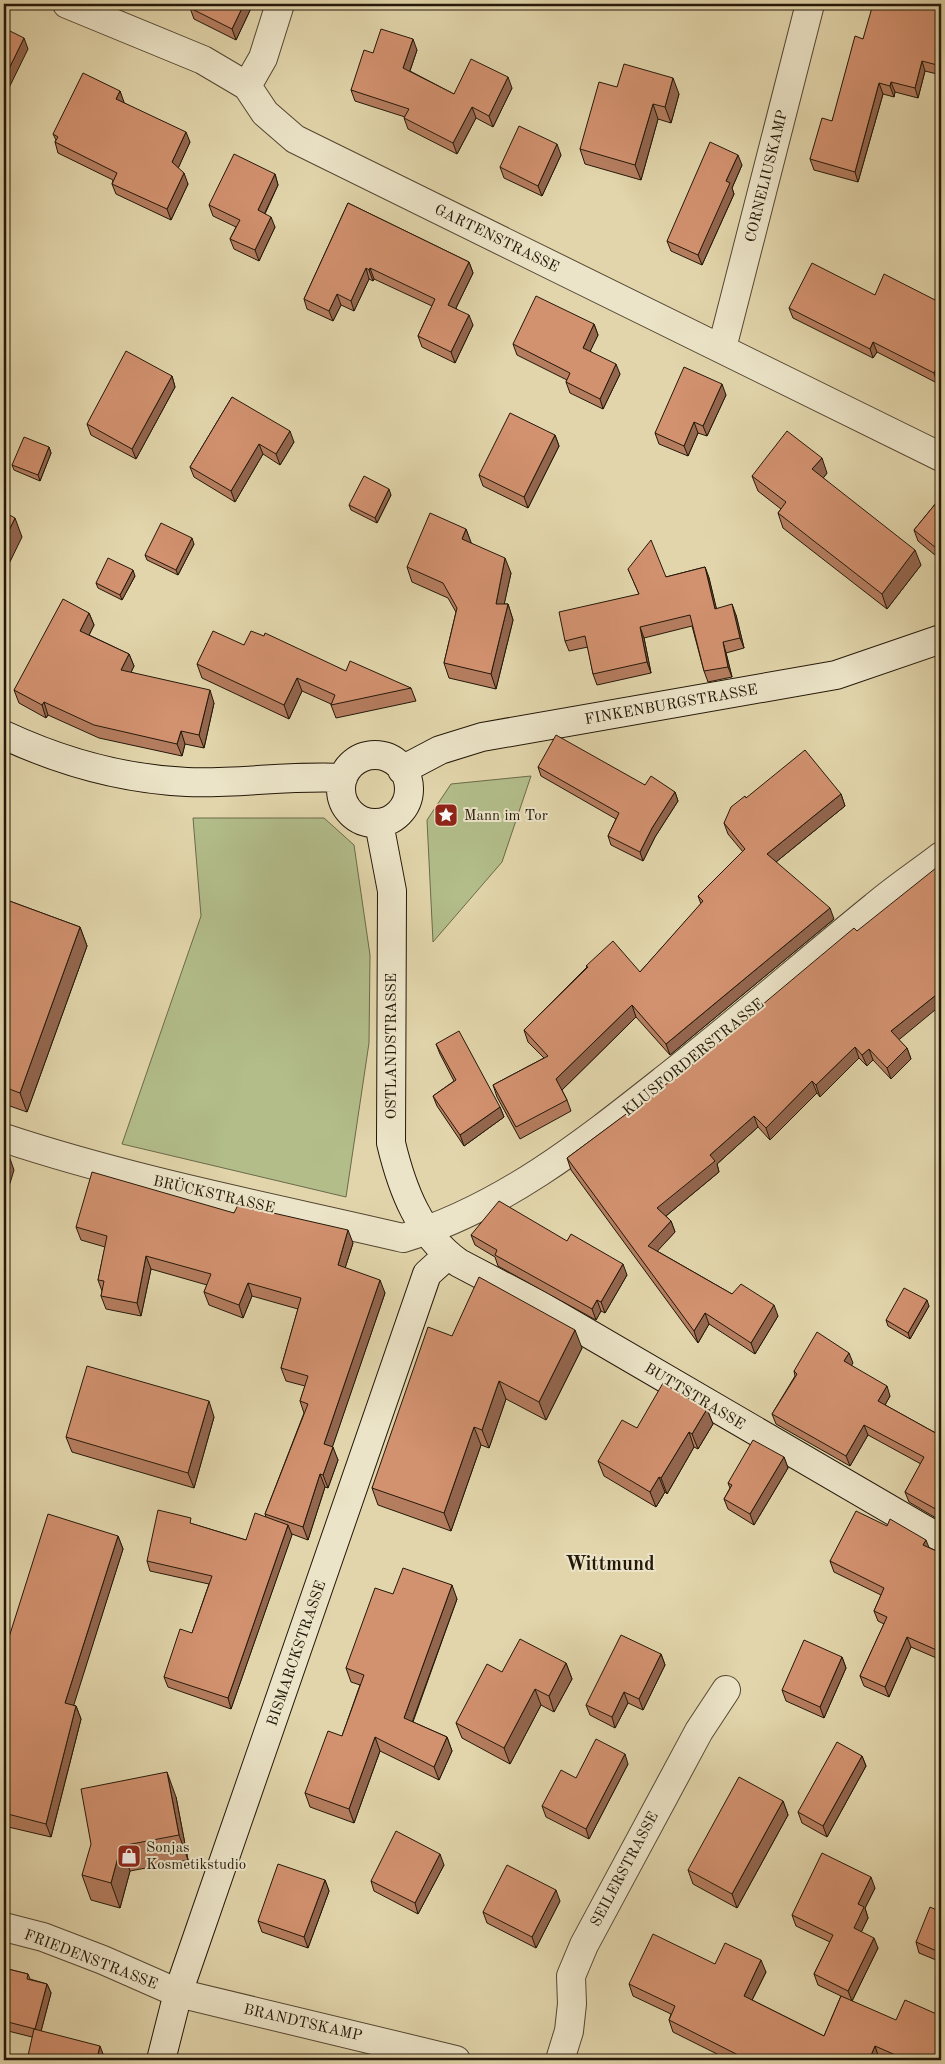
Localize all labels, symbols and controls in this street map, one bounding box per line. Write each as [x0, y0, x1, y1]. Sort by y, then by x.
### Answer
street label: CORNELIUSKAMP [744, 109, 791, 244]
street label: GARTENSTRASSE [432, 203, 561, 276]
street label: FINKENBURGSTRASSE [584, 683, 759, 728]
place icon: Mann im Tor [433, 802, 459, 828]
place label: Mann im Tor [464, 809, 548, 824]
street label: OSTLANDSTRASSE [385, 973, 400, 1119]
street label: KLUSFORDERSTRASSE [621, 997, 767, 1120]
street label: BRÜCKSTRASSE [151, 1171, 277, 1217]
street label: BUTTSTRASSE [641, 1361, 747, 1433]
district label: Wittmund [565, 1555, 655, 1575]
street label: BISMARCKSTRASSE [265, 1579, 329, 1728]
street label: SEILERSTRASSE [589, 1810, 662, 1930]
place label: Sonjas Kosmetikstudio [146, 1841, 246, 1873]
shop icon: Sonjas Kosmetikstudio [116, 1843, 142, 1869]
street label: FRIEDENSTRASSE [22, 1928, 159, 1993]
street label: BRANDTSKAMP [242, 2003, 363, 2044]

